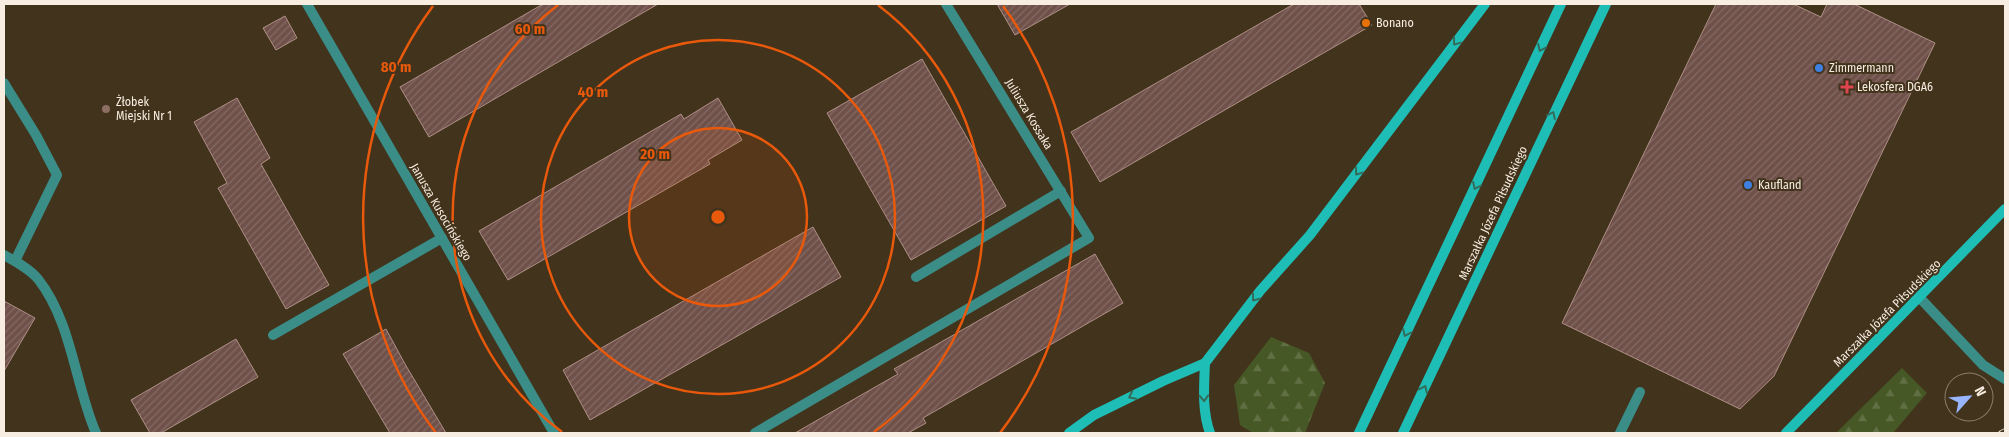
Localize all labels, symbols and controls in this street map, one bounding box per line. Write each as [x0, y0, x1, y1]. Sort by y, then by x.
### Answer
place label: Bonano [1376, 16, 1414, 30]
marker: Bonano [1360, 17, 1372, 29]
text: 60 m [515, 20, 545, 38]
one-way arrow [1453, 36, 1461, 45]
one-way arrow [1536, 43, 1547, 52]
text: 80 m [381, 58, 411, 76]
place label: Zimmermann [1829, 61, 1894, 75]
marker: Zimmermann [1813, 62, 1825, 74]
street label: Juliusza Kossaka [1002, 76, 1056, 152]
place label: Lekosfera DGA6 [1857, 80, 1933, 94]
marker: Lekosfera DGA6 [1841, 81, 1853, 93]
text: 40 m [578, 83, 608, 101]
place label: Żłobek Miejski Nr 1 [116, 94, 172, 123]
marker: Żłobek Miejski Nr 1 [100, 103, 112, 115]
one-way arrow [1546, 112, 1556, 121]
street label: Marszałka Józefa Piłsudskiego [1456, 144, 1530, 282]
text: 20 m [639, 145, 670, 163]
street label: Janusza Kusocińskiego [407, 161, 475, 263]
one-way arrow [1355, 166, 1363, 175]
place label: Kaufland [1758, 178, 1802, 192]
marker: Kaufland [1742, 179, 1754, 191]
one-way arrow [1471, 181, 1482, 190]
centre of rings [709, 208, 727, 226]
street label: Marszałka Józefa Piłsudskiego [1830, 256, 1944, 370]
one-way arrow [1252, 292, 1260, 301]
one-way arrow [1402, 328, 1413, 337]
north arrow [1944, 372, 1994, 422]
text: N [1971, 384, 1990, 399]
one-way arrow [1418, 385, 1428, 394]
one-way arrow [1128, 390, 1137, 400]
one-way arrow [1199, 395, 1210, 403]

